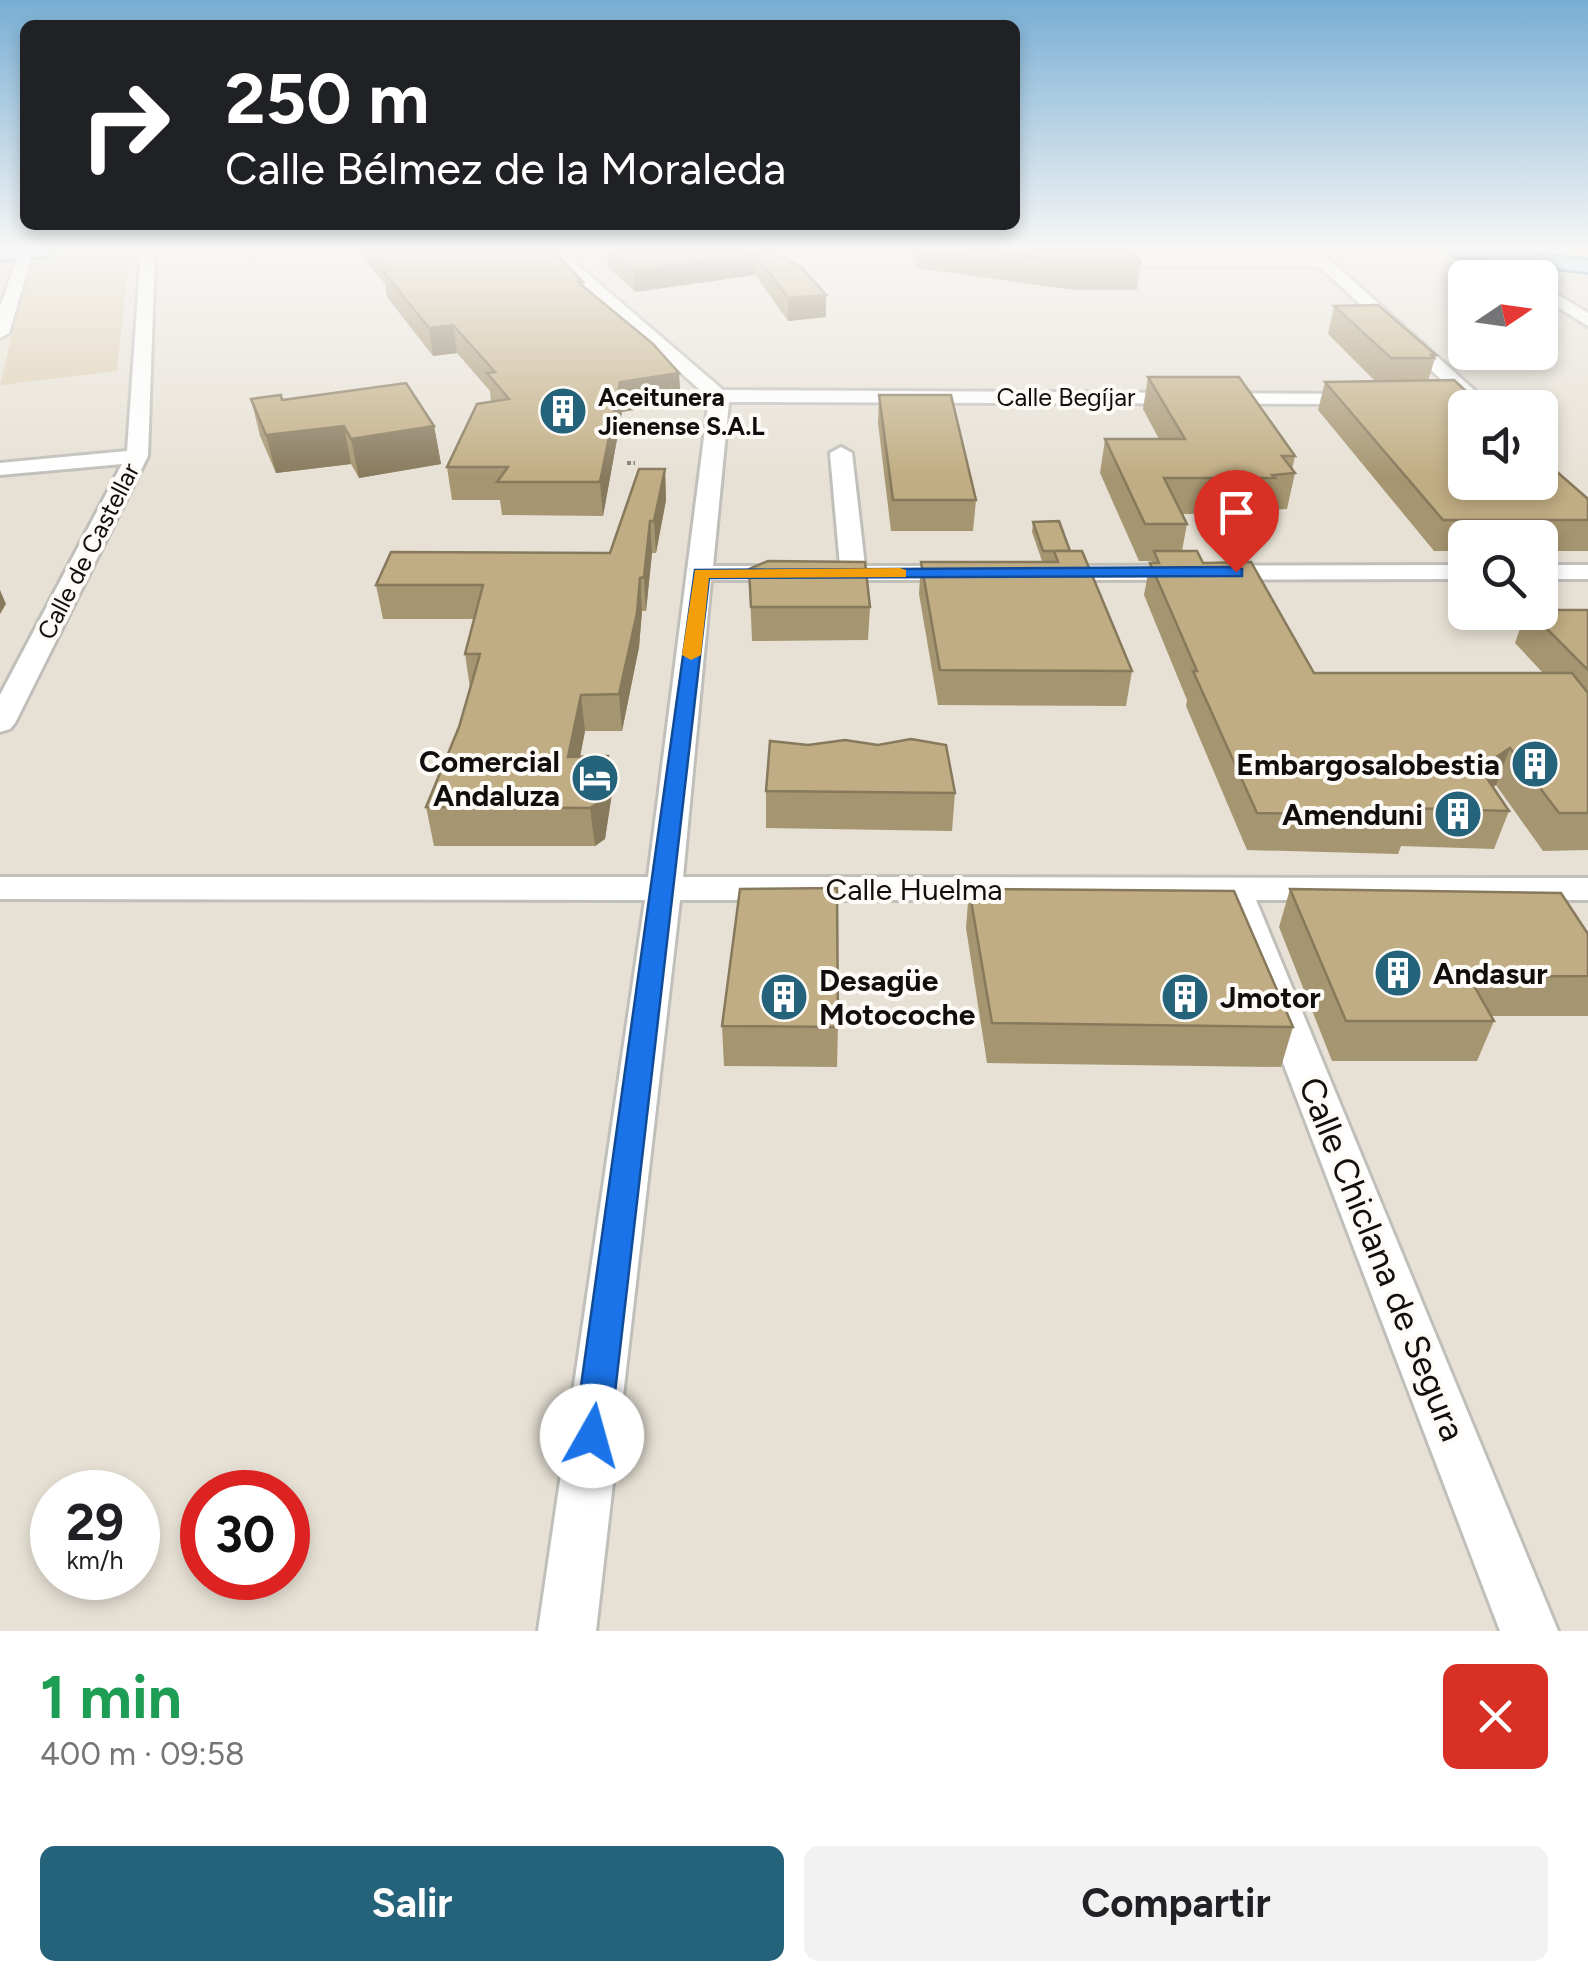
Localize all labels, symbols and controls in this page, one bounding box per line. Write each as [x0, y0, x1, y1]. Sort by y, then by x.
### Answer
text: 250 m [225, 56, 429, 141]
icon: right [60, 60, 190, 190]
text: Calle Bélmez de la Moraleda [225, 141, 786, 195]
north arrow [1448, 260, 1558, 370]
map controls [1448, 260, 1558, 630]
place label: Aceitunera Jienense S.A.L [598, 382, 765, 441]
street label: Calle Begíjar [997, 382, 1136, 412]
building icon: Aceitunera Jienense S.A.L [537, 385, 589, 437]
button: sound [1448, 390, 1558, 500]
street label: Calle de Castellar [31, 457, 146, 644]
pin [1194, 470, 1279, 573]
icon: arrive [1209, 485, 1264, 540]
button: search [1448, 520, 1558, 630]
building icon: Embargosalobestia [1509, 738, 1561, 790]
place label: Comercial Andaluza [419, 743, 560, 814]
place label: Embargosalobestia [1236, 746, 1500, 783]
hotel icon: Comercial Andaluza [569, 752, 621, 804]
building icon: Amenduni [1432, 788, 1484, 840]
place label: Amenduni [1282, 796, 1423, 833]
street label: Calle Huelma [826, 871, 1003, 908]
building icon: Andasur [1372, 947, 1424, 999]
place label: Andasur [1433, 955, 1548, 992]
place label: Desagüe Motocoche [819, 962, 976, 1033]
building icon: Desagüe Motocoche [758, 971, 810, 1023]
building icon: Jmotor [1159, 971, 1211, 1023]
place label: Jmotor [1220, 979, 1321, 1016]
street label: Calle Chiclana de Segura [1290, 1071, 1474, 1447]
position arrow [540, 1384, 644, 1488]
speed limit sign: 30 [180, 1470, 310, 1600]
text: 29 [66, 1492, 124, 1553]
text: km/h [66, 1545, 124, 1575]
text: 1 min [40, 1661, 182, 1733]
button: close [1443, 1664, 1548, 1769]
text: 400 m · 09:58 [40, 1735, 245, 1773]
button: Salir [40, 1846, 784, 1961]
button: Compartir [804, 1846, 1548, 1961]

